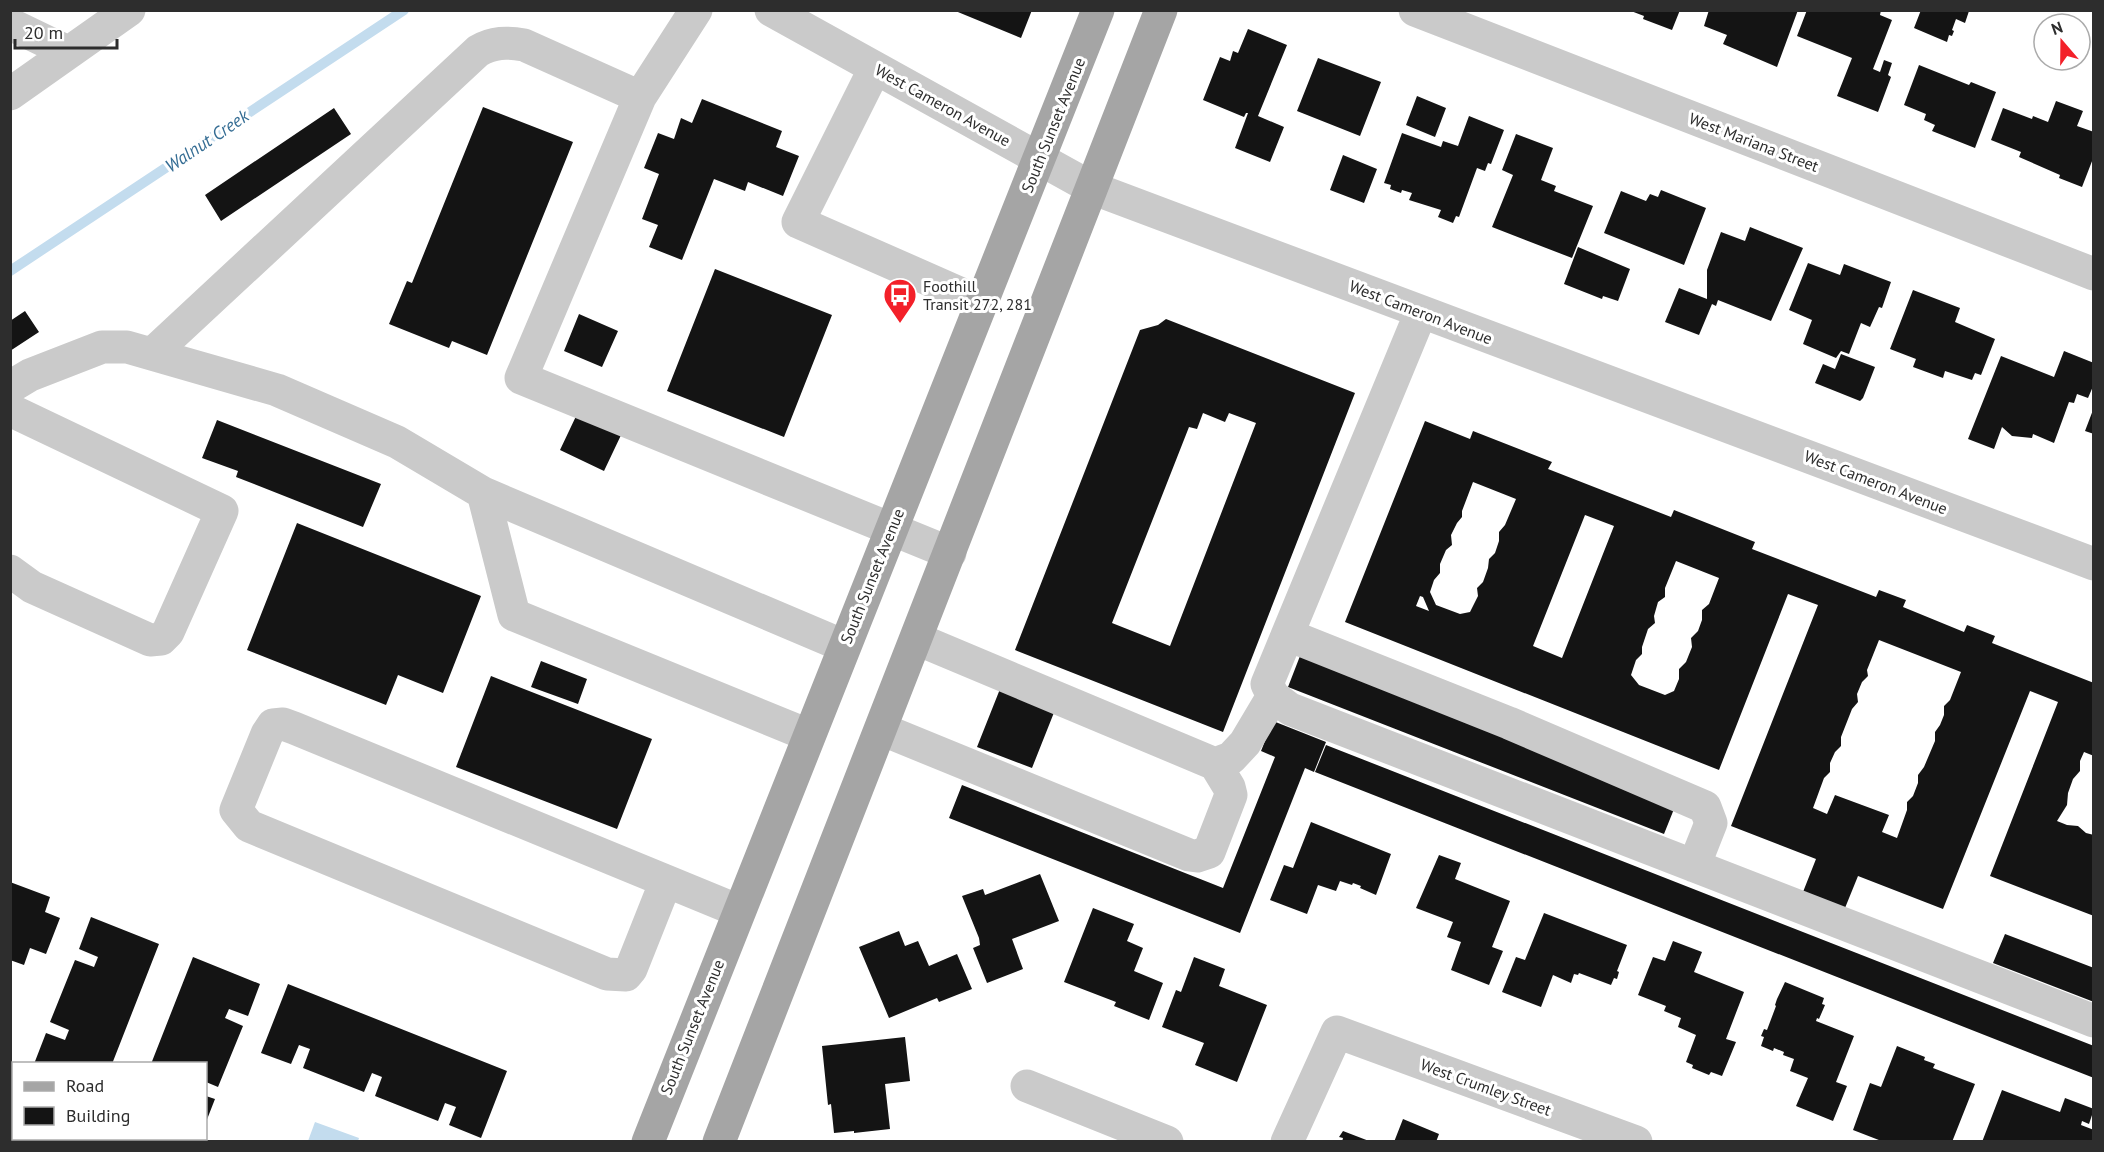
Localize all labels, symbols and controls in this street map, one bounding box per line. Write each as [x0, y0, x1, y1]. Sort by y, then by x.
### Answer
scale bar [15, 12, 117, 50]
north arrow [2032, 12, 2092, 72]
text: N [2049, 17, 2065, 39]
text: 20 m [24, 21, 63, 44]
street label: South Sunset Avenue [1017, 54, 1089, 196]
street label: West Cameron Avenue [872, 60, 1014, 150]
water label: Walnut Creek [160, 104, 254, 177]
street label: West Mariana Street [1686, 108, 1822, 176]
place label: Foothill Transit 272, 281 [923, 276, 1032, 314]
street label: West Cameron Avenue [1347, 276, 1495, 348]
bus stop icon: Foothill Transit 272, 281 [882, 277, 918, 324]
street label: West Cameron Avenue [1802, 446, 1950, 518]
street label: South Sunset Avenue [836, 505, 908, 647]
street label: South Sunset Avenue [656, 956, 728, 1098]
street label: West Crumley Street [1418, 1054, 1555, 1120]
legend [12, 1062, 207, 1140]
text: Road [66, 1074, 104, 1097]
text: Building [66, 1104, 130, 1127]

